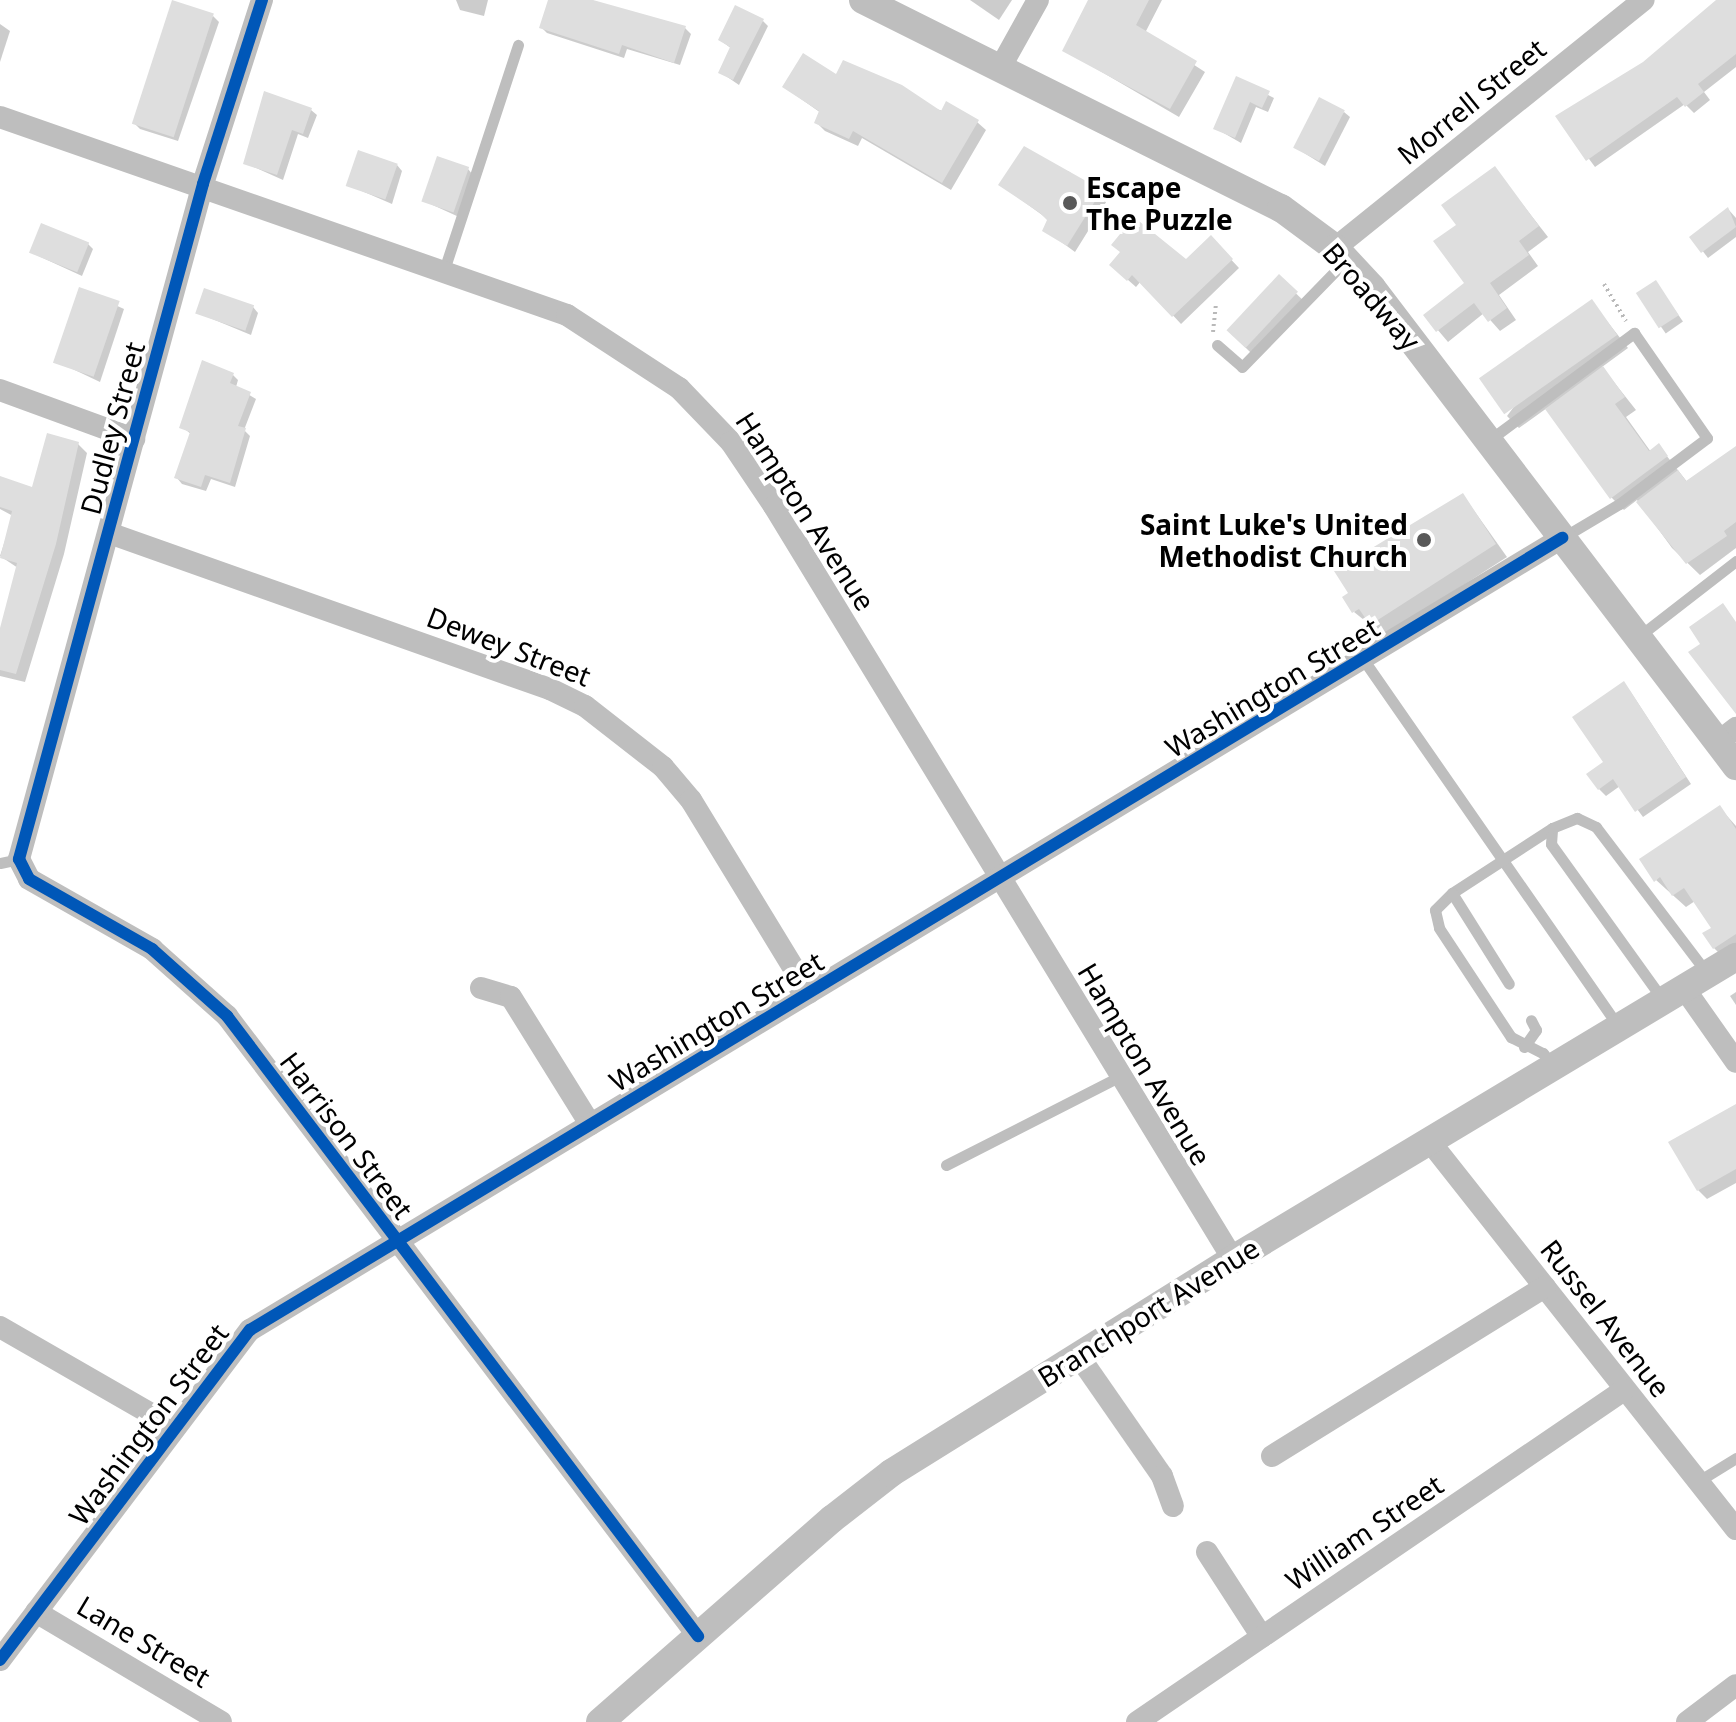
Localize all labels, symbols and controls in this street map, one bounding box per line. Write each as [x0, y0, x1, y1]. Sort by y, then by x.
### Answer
street label: Morrell Street [1390, 31, 1552, 171]
place label: Escape The Puzzle [1086, 170, 1233, 236]
marker: Escape The Puzzle [1061, 194, 1079, 212]
street label: Broadway [1316, 236, 1428, 356]
street label: Dudley Street [73, 338, 151, 518]
street label: Hampton Avenue [729, 405, 883, 617]
place label: Saint Luke's United Methodist Church [1140, 507, 1408, 573]
marker: Saint Luke's United Methodist Church [1415, 531, 1433, 549]
street label: Dewey Street [422, 599, 596, 693]
street label: Washington Street [1159, 610, 1385, 764]
street label: Washington Street [603, 944, 829, 1098]
street label: Hampton Avenue [1071, 957, 1219, 1171]
street label: Harrison Street [273, 1045, 421, 1225]
street label: Branchport Avenue [1031, 1230, 1265, 1394]
street label: Russel Avenue [1534, 1233, 1678, 1403]
street label: Washington Street [61, 1317, 235, 1531]
street label: William Street [1279, 1467, 1449, 1597]
street label: Lane Street [72, 1588, 216, 1694]

